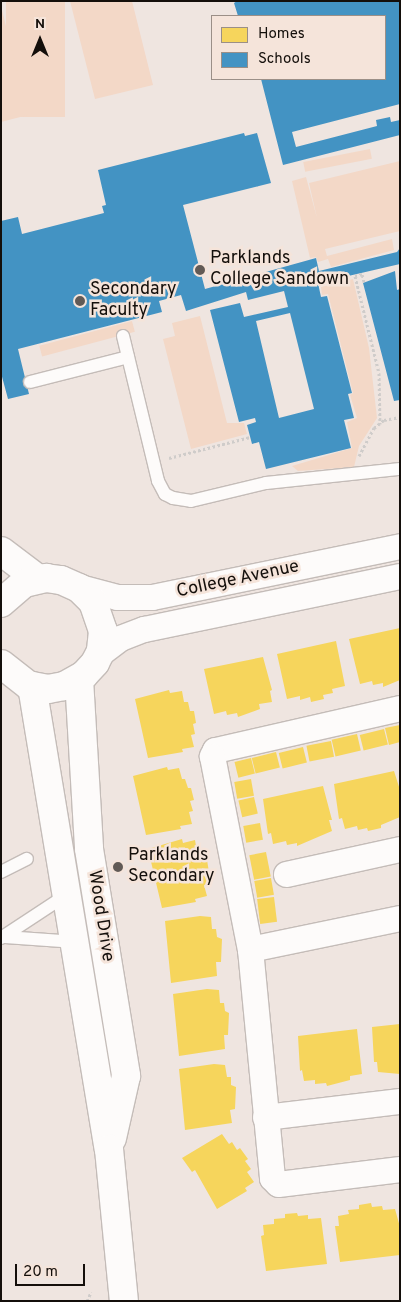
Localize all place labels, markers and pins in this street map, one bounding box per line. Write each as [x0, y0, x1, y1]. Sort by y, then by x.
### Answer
place label: Parklands College Sandown [210, 249, 349, 292]
marker: Parklands College Sandown [194, 264, 206, 276]
place label: Secondary Faculty [90, 280, 176, 322]
marker: Secondary Faculty [74, 295, 86, 307]
place label: Parklands Secondary [128, 846, 214, 889]
marker: Parklands Secondary [112, 861, 124, 873]

